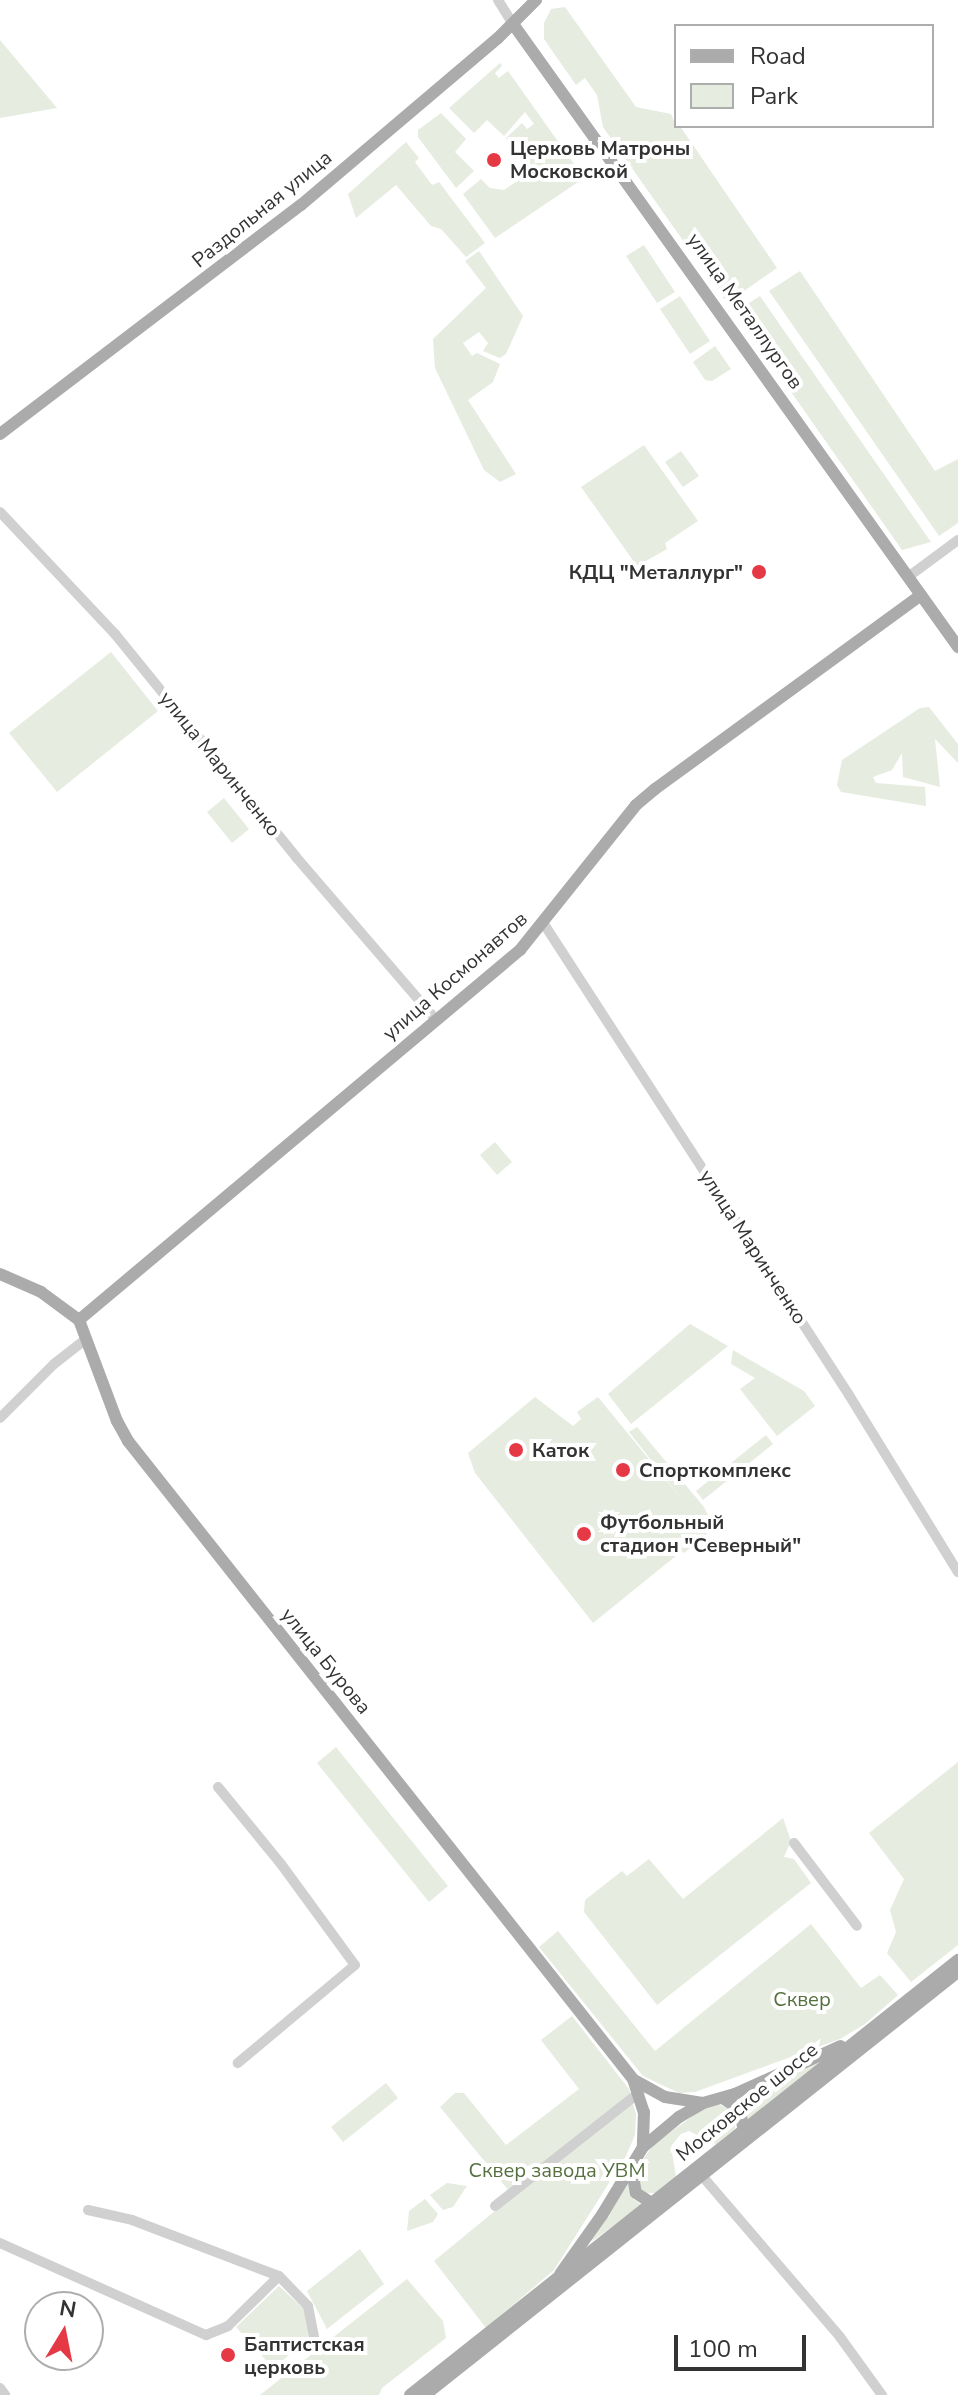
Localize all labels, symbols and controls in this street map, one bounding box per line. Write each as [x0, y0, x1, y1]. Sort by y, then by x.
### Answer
legend [674, 24, 934, 128]
text: Road [750, 40, 806, 72]
text: Park [750, 80, 798, 112]
place label: Церковь Матроны Московской [510, 136, 690, 183]
street label: Раздольная улица [187, 145, 337, 273]
marker: Церковь Матроны Московской [485, 151, 503, 169]
street label: улица Металлургов [682, 228, 808, 394]
place label: КДЦ "Металлург" [569, 560, 743, 584]
marker: КДЦ "Металлург" [750, 563, 768, 581]
street label: улица Маринченко [154, 687, 286, 841]
street label: улица Космонавтов [378, 907, 532, 1045]
street label: улица Маринченко [694, 1165, 812, 1329]
place label: Каток [532, 1438, 589, 1462]
marker: Каток [507, 1441, 525, 1459]
place label: Спорткомплекс [639, 1458, 791, 1482]
marker: Спорткомплекс [614, 1461, 632, 1479]
place label: Футбольный стадион "Северный" [600, 1510, 801, 1557]
marker: Футбольный стадион "Северный" [575, 1525, 593, 1543]
street label: улица Бурова [276, 1603, 376, 1719]
park label: Сквер [773, 1987, 831, 2011]
street label: Московское шоссе [671, 2038, 823, 2166]
park label: Сквер завода УВМ [469, 2158, 645, 2182]
north arrow [24, 2291, 104, 2371]
text: N [57, 2293, 79, 2326]
scale bar [678, 2319, 810, 2369]
place label: Баптистская церковь [244, 2332, 365, 2379]
text: 100 m [688, 2333, 758, 2365]
marker: Баптистская церковь [219, 2346, 237, 2364]

